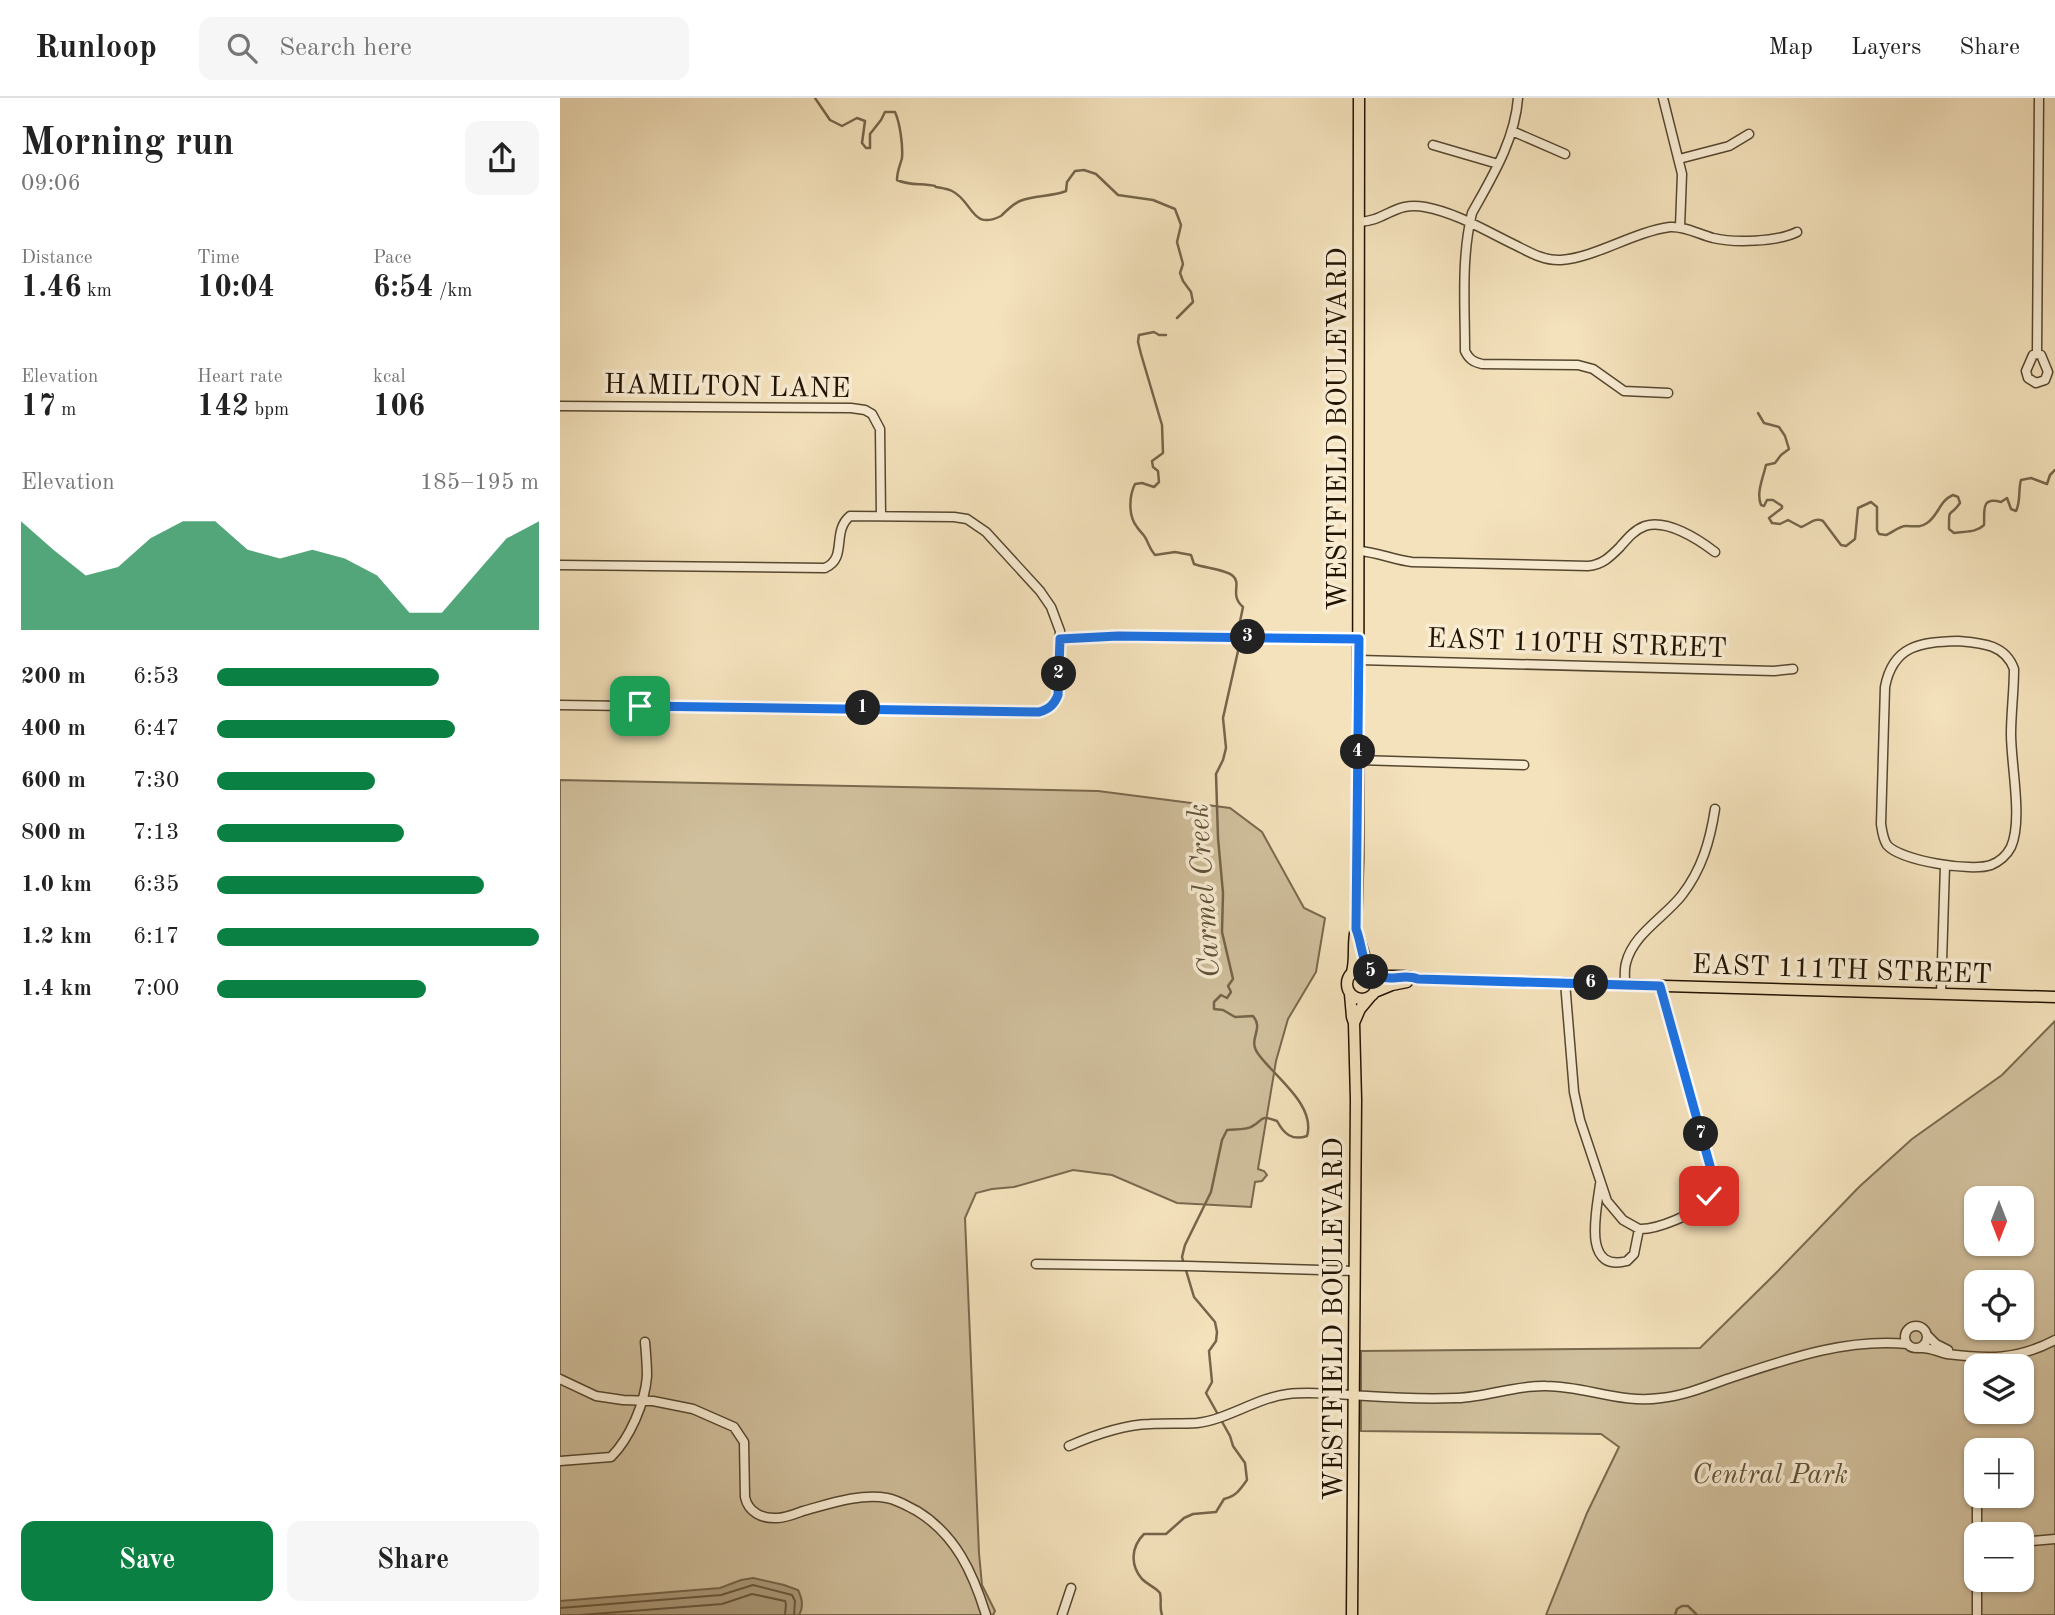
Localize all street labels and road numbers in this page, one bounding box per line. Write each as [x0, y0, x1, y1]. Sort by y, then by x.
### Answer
street label: WESTFIELD BOULEVARD [1325, 247, 1353, 611]
street label: HAMILTON LANE [603, 372, 851, 404]
street label: EAST 110TH STREET [1426, 626, 1728, 664]
street label: EAST 111TH STREET [1691, 952, 1993, 990]
street label: WESTFIELD BOULEVARD [1321, 1137, 1349, 1501]

